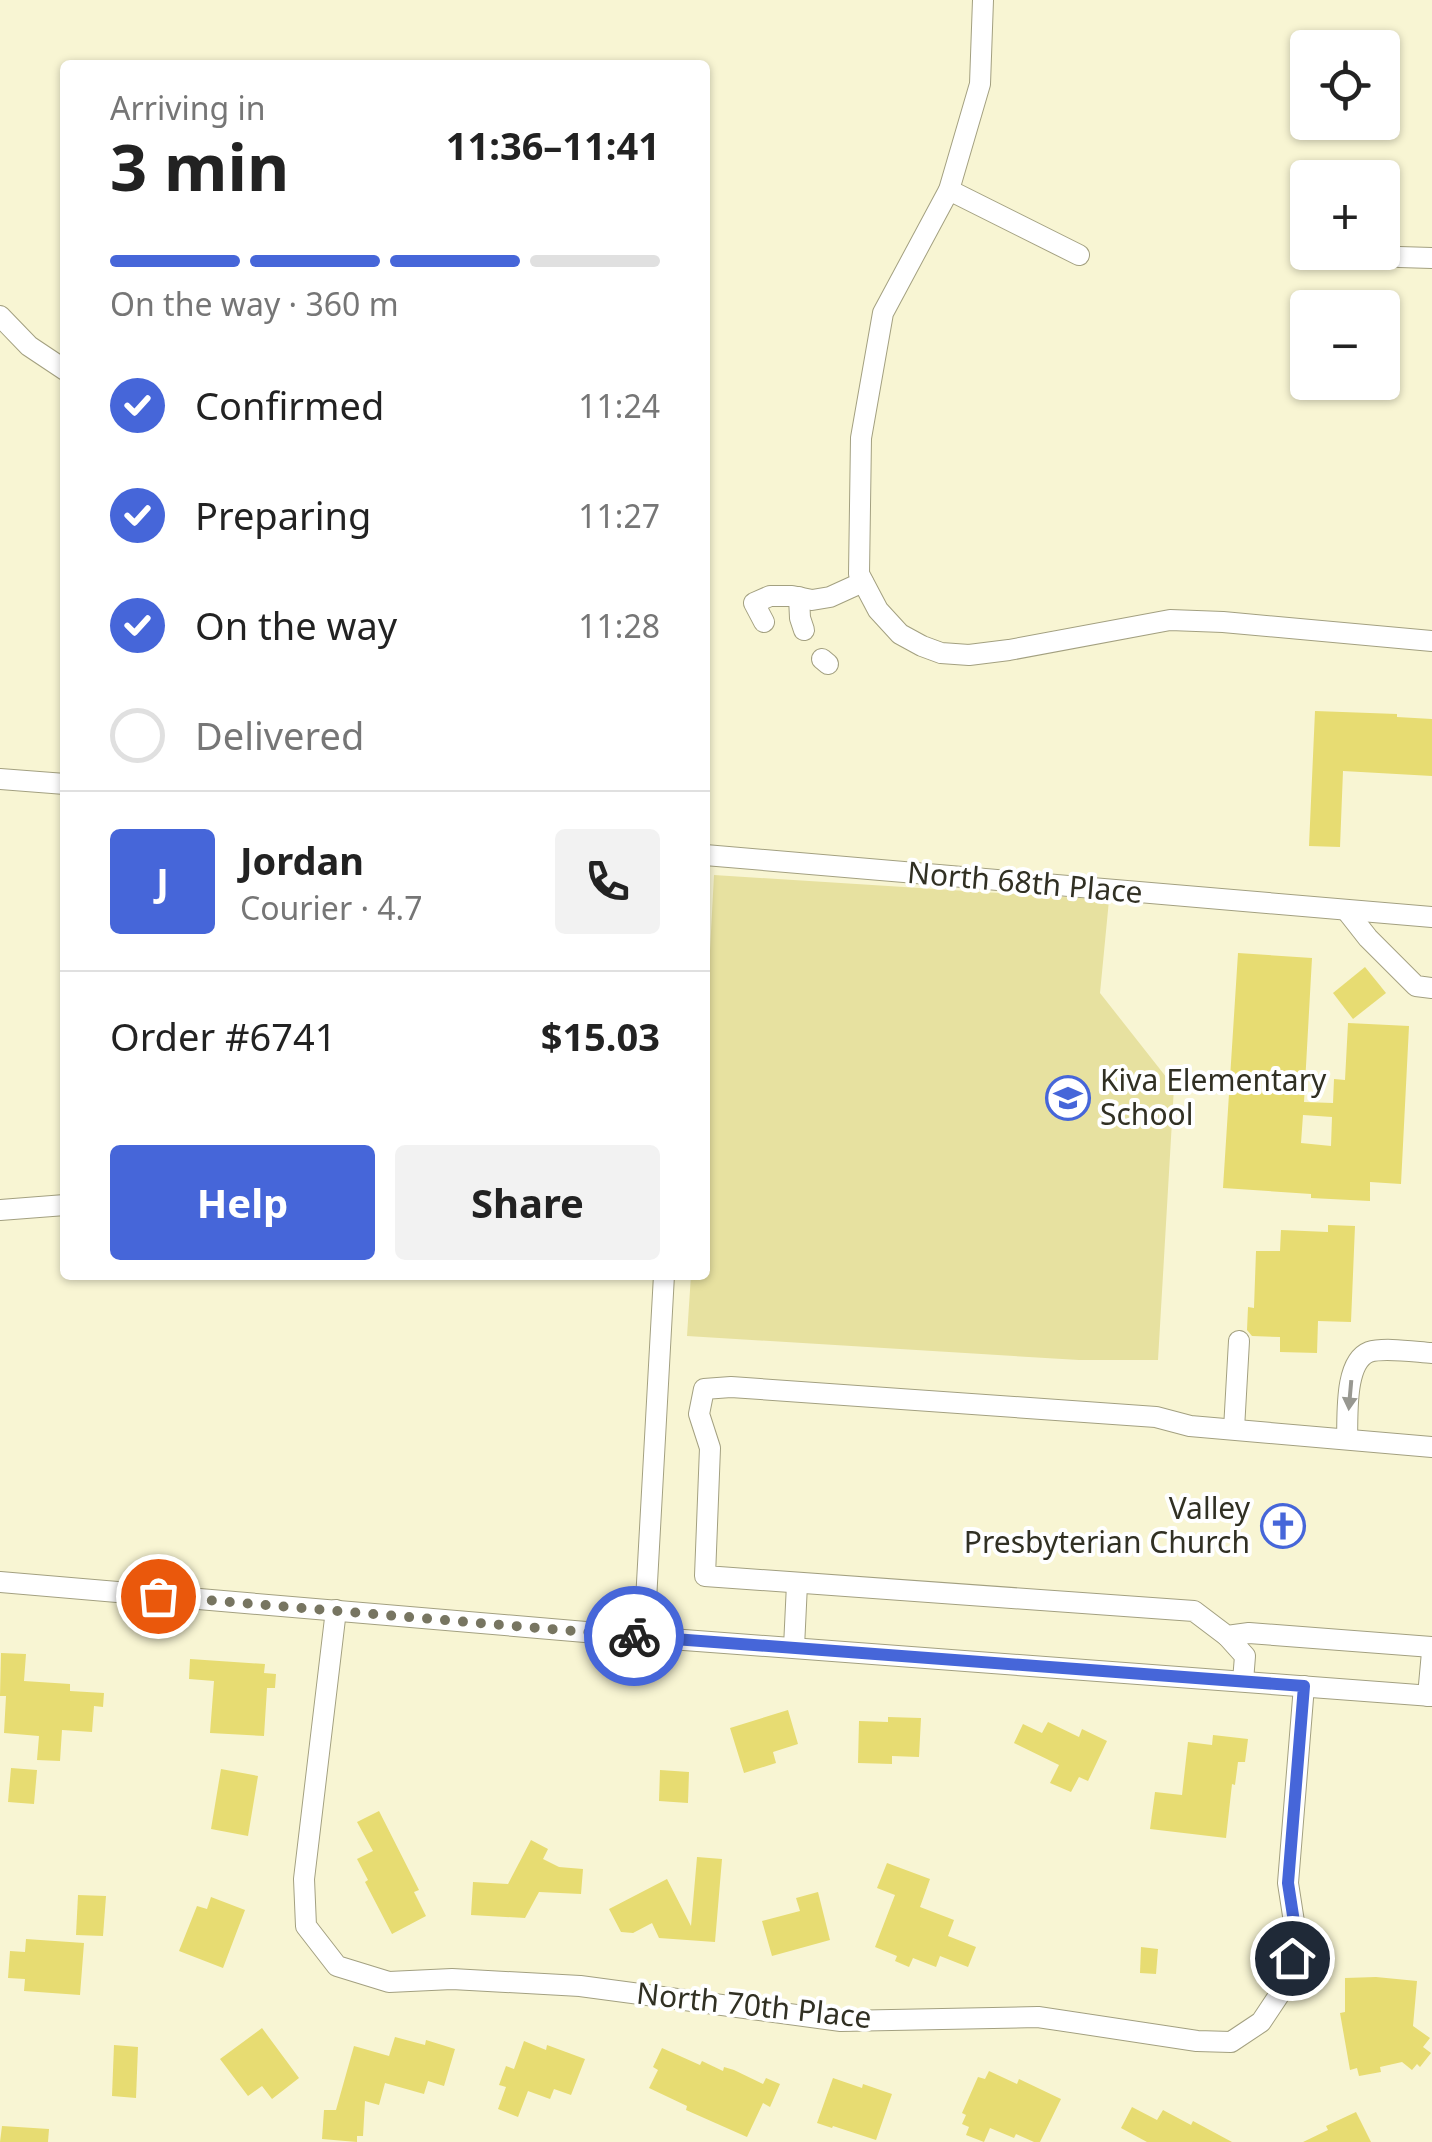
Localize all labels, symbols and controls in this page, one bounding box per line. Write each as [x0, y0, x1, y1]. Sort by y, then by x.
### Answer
map controls [1290, 30, 1400, 400]
button: locate [1290, 30, 1400, 140]
text: Arriving in [110, 86, 265, 129]
text: 11:36–11:41 [446, 119, 660, 171]
text: 3 min [110, 122, 289, 210]
button: + [1290, 160, 1400, 270]
text: On the way · 360 m [110, 282, 399, 325]
button: − [1290, 290, 1400, 400]
icon: check [110, 378, 165, 433]
text: Confirmed [195, 379, 384, 431]
text: 11:24 [578, 384, 660, 427]
icon: check [110, 488, 165, 543]
text: Preparing [195, 489, 371, 541]
text: 11:27 [578, 494, 660, 537]
icon: check [110, 598, 165, 653]
text: On the way [195, 599, 397, 651]
text: 11:28 [578, 604, 660, 647]
text: Delivered [195, 709, 364, 761]
button: phone [555, 829, 660, 934]
text: Jordan [240, 834, 364, 886]
street label: North 68th Place [906, 851, 1144, 912]
text: J [156, 855, 169, 907]
text: Courier · 4.7 [240, 886, 423, 929]
text: Order #6741 [110, 1010, 336, 1062]
text: $15.03 [541, 1010, 660, 1062]
place label: Kiva Elementary School [1100, 1059, 1327, 1134]
school or university icon: Kiva Elementary School [1045, 1075, 1091, 1121]
button: Help [110, 1145, 375, 1260]
button: Share [395, 1145, 660, 1260]
one-way arrow [1342, 1380, 1358, 1412]
place label: Valley Presbyterian Church [964, 1487, 1251, 1562]
church icon: Valley Presbyterian Church [1260, 1503, 1306, 1549]
pin [116, 1554, 201, 1639]
icon: bag [131, 1569, 186, 1624]
courier [584, 1586, 684, 1686]
icon: bike [607, 1609, 662, 1664]
pin [1250, 1916, 1335, 2001]
icon: home [1265, 1931, 1320, 1986]
street label: North 70th Place [635, 1972, 874, 2037]

